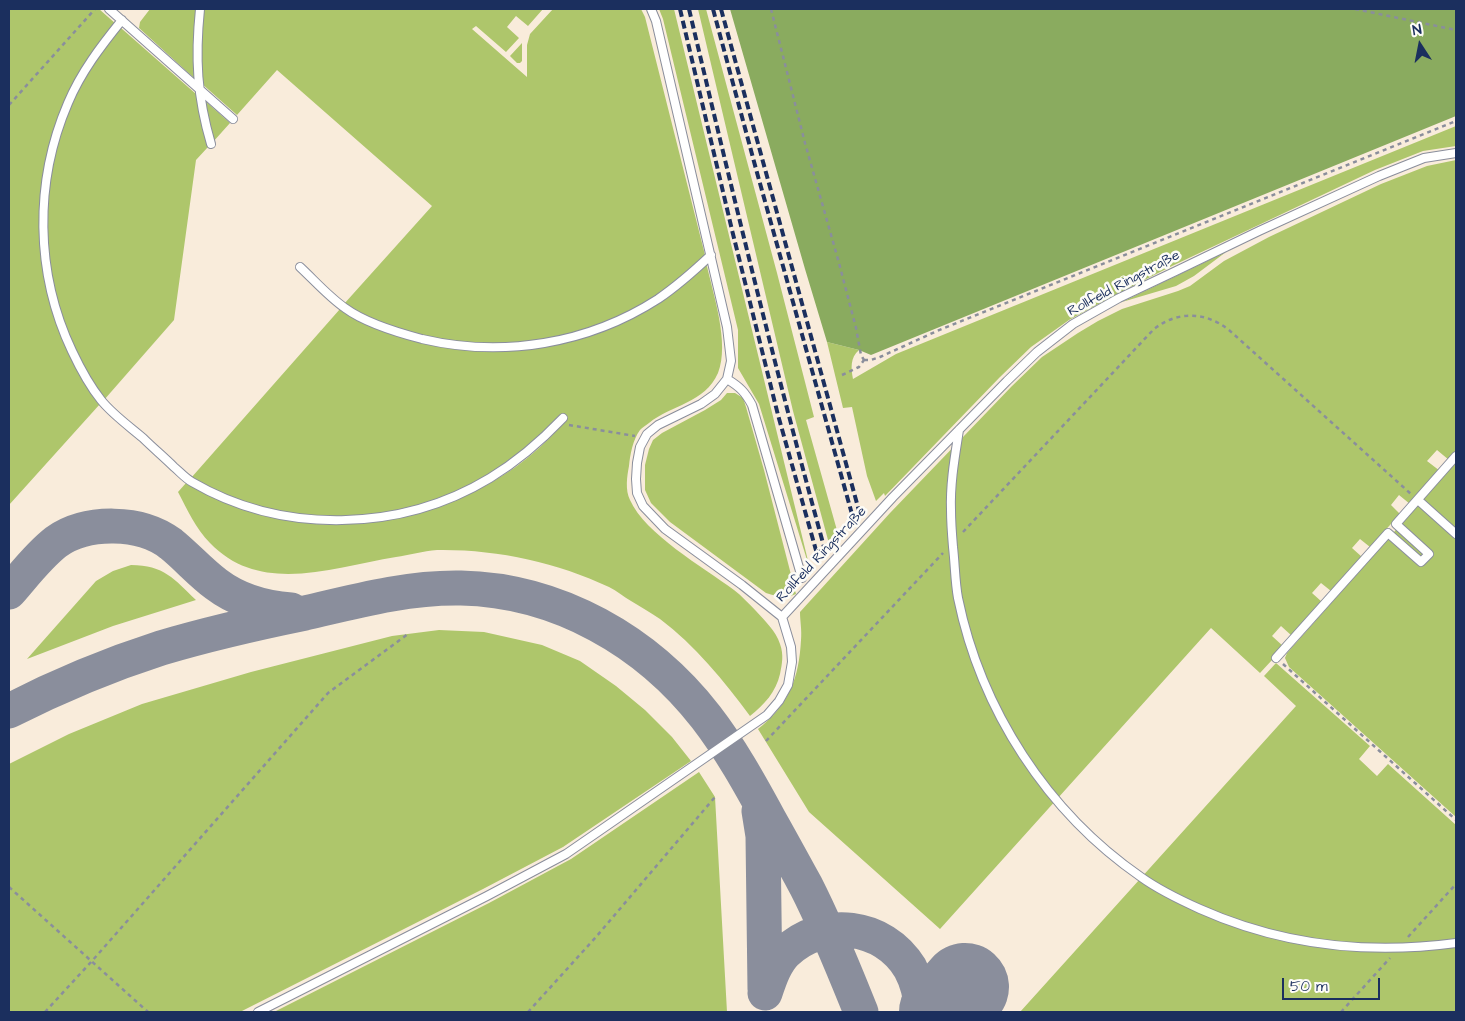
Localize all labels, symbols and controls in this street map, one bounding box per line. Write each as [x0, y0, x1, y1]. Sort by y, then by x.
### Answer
north arrow [1395, 20, 1445, 70]
text: N [1411, 20, 1423, 41]
street label: Rollfeld Ringstraße [1065, 247, 1183, 321]
street label: Rollfeld Ringstraße [773, 504, 871, 606]
scale bar [1285, 968, 1382, 1000]
text: 50 m [1290, 976, 1328, 997]

